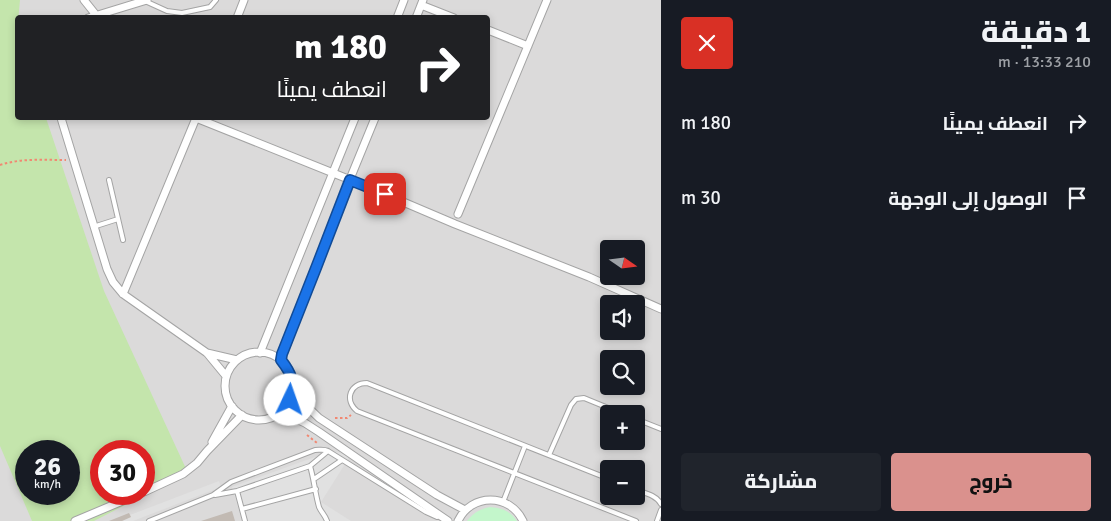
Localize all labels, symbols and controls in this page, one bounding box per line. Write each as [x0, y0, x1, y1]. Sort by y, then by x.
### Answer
text: 1 دقيقة [981, 14, 1091, 51]
button: close [681, 17, 733, 69]
text: 180 m [294, 25, 387, 68]
icon: right [405, 35, 470, 100]
text: 210 m · 13:33 [998, 52, 1091, 72]
text: انعطف يمينًا [277, 76, 387, 103]
icon: right [1063, 109, 1091, 137]
text: 180 m [681, 111, 731, 135]
text: انعطف يمينًا [943, 112, 1048, 136]
pin [364, 173, 406, 215]
icon: arrive [371, 180, 399, 208]
icon: arrive [1063, 184, 1091, 212]
text: 30 m [681, 186, 721, 210]
text: الوصول إلى الوجهة [888, 187, 1048, 211]
north arrow [600, 240, 645, 285]
map controls [600, 240, 645, 505]
button: sound [600, 295, 645, 340]
button: search [600, 350, 645, 395]
position arrow [263, 373, 315, 425]
button: + [600, 405, 645, 450]
speed limit sign: 30 [90, 440, 155, 505]
text: 26 [34, 451, 61, 482]
button: مشاركة [681, 453, 881, 511]
button: خروج [891, 453, 1091, 511]
button: − [600, 460, 645, 505]
text: km/h [34, 477, 61, 492]

